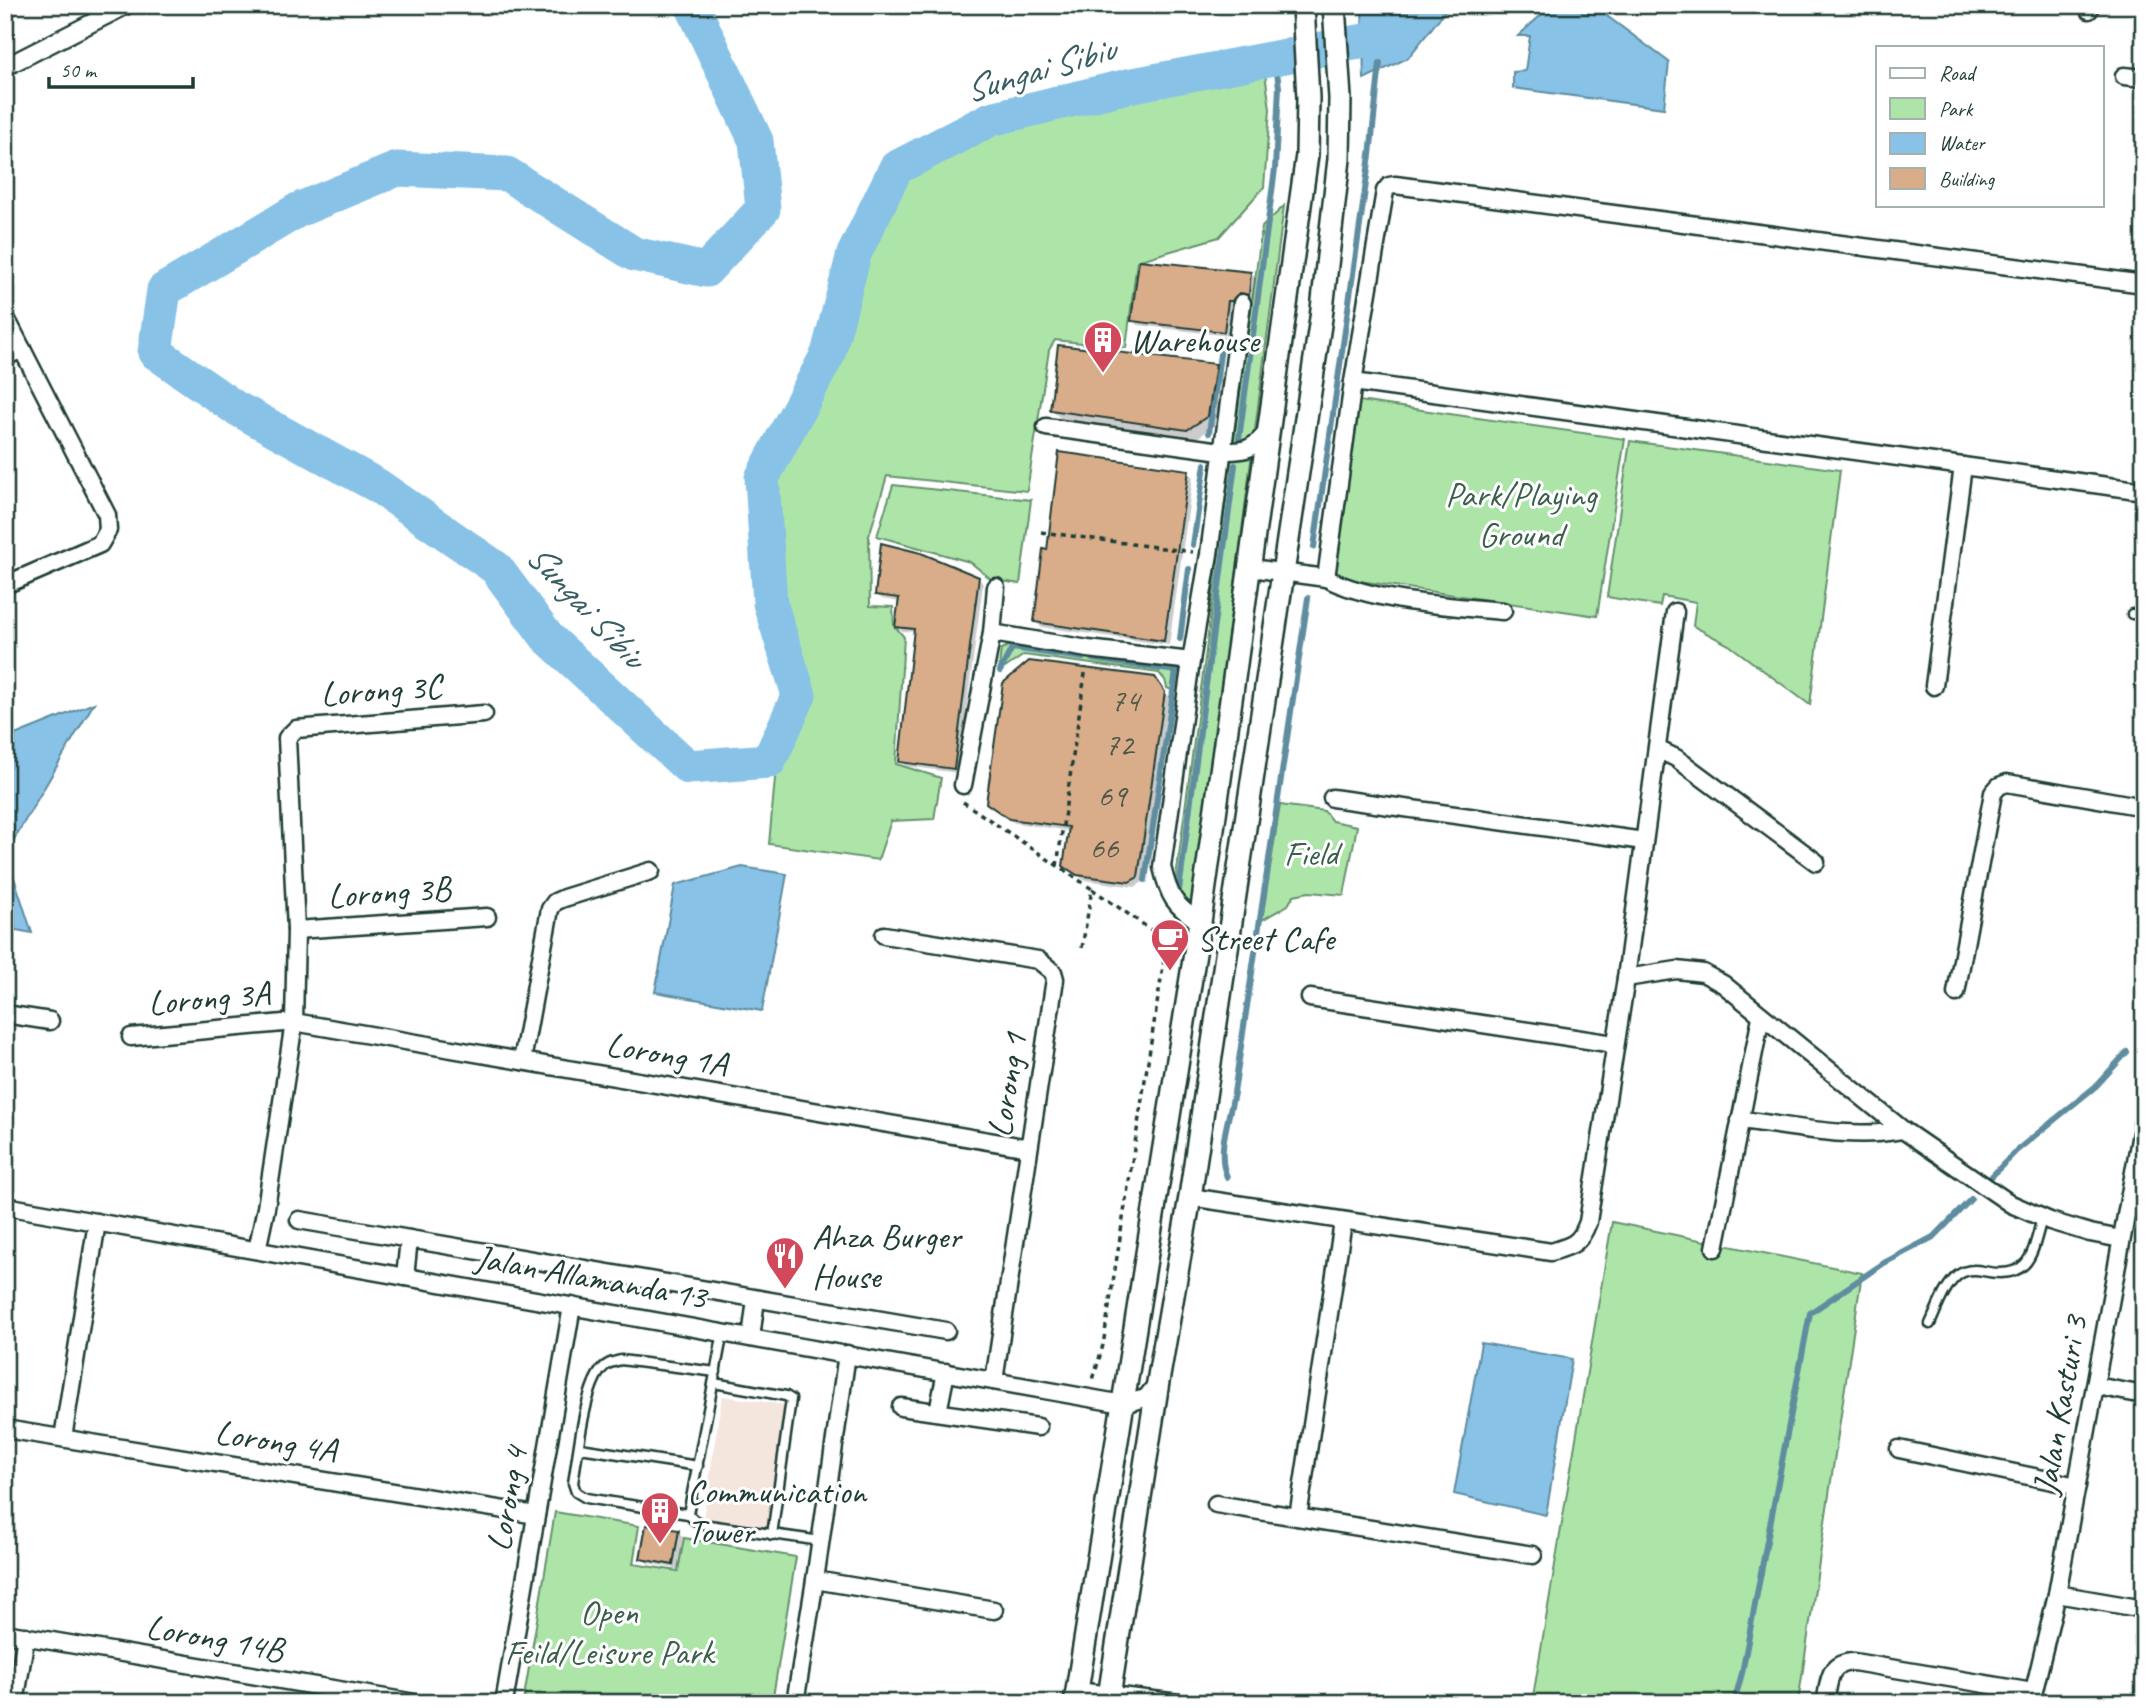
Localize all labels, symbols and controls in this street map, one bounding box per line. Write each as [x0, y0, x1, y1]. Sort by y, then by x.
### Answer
water label: Sungai Sibiu [959, 24, 1124, 113]
scale bar [49, 46, 192, 90]
legend [1876, 46, 2104, 206]
text: 50 m [60, 57, 98, 83]
text: Road [1939, 60, 1978, 86]
text: Park [1939, 96, 1974, 122]
text: Water [1939, 130, 1986, 156]
text: Building [1939, 166, 1996, 192]
place label: Warehouse [1130, 318, 1262, 363]
building icon: Warehouse [1082, 319, 1124, 374]
park label: Park/Playing Ground [1445, 472, 1598, 557]
water label: Sungai Sibiu [516, 533, 659, 681]
street label: Lorong 3C [319, 663, 446, 717]
house number: 74 [1111, 680, 1143, 721]
house number: 72 [1105, 724, 1136, 765]
house number: 69 [1098, 775, 1129, 816]
house number: 66 [1090, 827, 1120, 868]
park label: Field [1284, 831, 1343, 876]
street label: Lorong 3B [326, 865, 455, 919]
place label: Street Cafe [1197, 916, 1337, 961]
cafe icon: Street Cafe [1149, 917, 1191, 972]
street label: Lorong 3A [146, 970, 273, 1026]
street label: Lorong 1A [603, 1021, 732, 1087]
street label: Lorong 1 [977, 1028, 1038, 1140]
place label: Ahza Burger House [812, 1214, 963, 1299]
street label: Jalan Allamanda 13 [470, 1234, 712, 1320]
restaurant icon: Ahza Burger House [764, 1235, 806, 1290]
street label: Jalan Kasturi 3 [2022, 1310, 2098, 1500]
street label: Lorong 4A [212, 1409, 341, 1473]
street label: Lorong 4 [476, 1440, 539, 1554]
place label: Communication Tower [687, 1469, 868, 1554]
building icon: Communication Tower [639, 1490, 681, 1545]
park label: Open Feild/Leisure Park [505, 1590, 717, 1675]
street label: Lorong 14B [143, 1604, 290, 1673]

